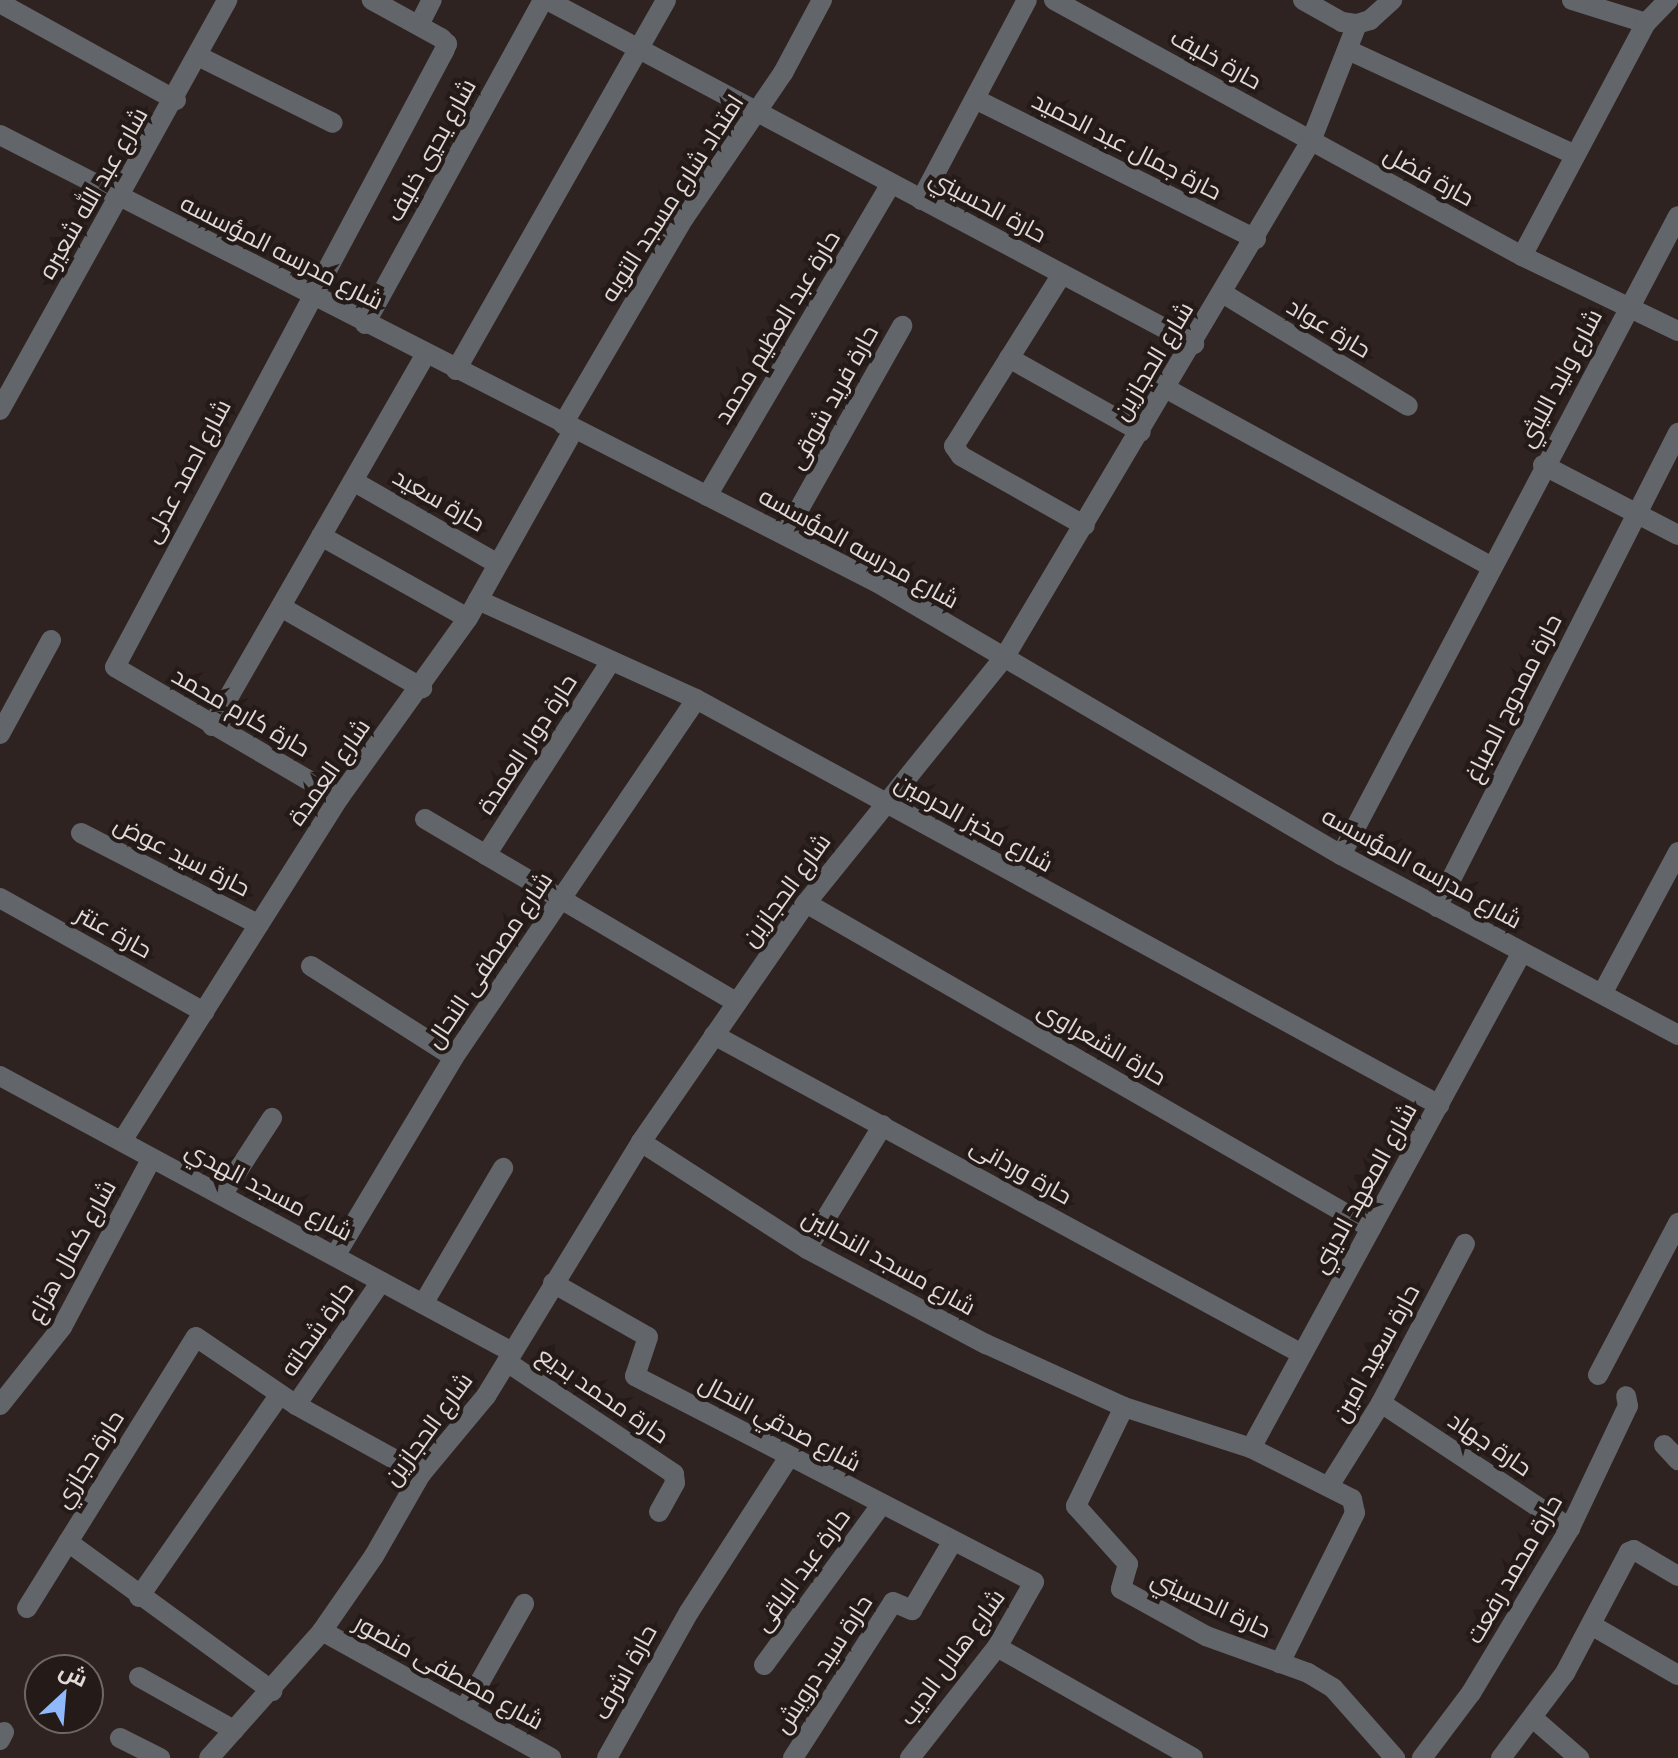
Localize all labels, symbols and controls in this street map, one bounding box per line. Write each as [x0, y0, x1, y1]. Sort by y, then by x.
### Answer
street label: حارة خليف [1165, 22, 1267, 96]
street label: شارع يحيي خليف [380, 74, 482, 226]
street label: حارة جمال عبد الحميد [1028, 86, 1226, 206]
street label: امتداد شارع مسجد التوبه [594, 89, 750, 307]
street label: شارع عبد الله شعيره [32, 102, 154, 284]
street label: حارة فضل [1379, 140, 1479, 212]
street label: حارة الحسيني [925, 163, 1051, 249]
street label: شارع مدرسه المؤسسه [176, 188, 388, 316]
street label: حارة عبد العظيم محمد [708, 225, 846, 429]
street label: حارة عواد [1282, 292, 1376, 364]
street label: شارع الحجازين [1106, 297, 1200, 425]
street label: شارع وليد الليثي [1512, 304, 1608, 452]
street label: حارة فريد شوقى [782, 320, 884, 474]
street label: شارع احمد عدلى [137, 394, 237, 548]
street label: حارة سعيد [388, 462, 490, 538]
street label: شارع مدرسه المؤسسه [754, 481, 964, 615]
street label: حارة ممدوح الصباغ [1458, 609, 1568, 787]
street label: حارة كارم محمد [167, 661, 315, 763]
street label: حارة دوار العمدة [471, 669, 583, 819]
street label: شارع العمدة [282, 713, 376, 831]
street label: شارع مخبز الحرمين [890, 768, 1058, 878]
street label: شارع مدرسه المؤسسه [1317, 801, 1527, 935]
street label: حارة سيد عوض [109, 809, 255, 903]
street label: شارع الحجازين [735, 828, 837, 952]
street label: شارع مصطفى النحال [419, 866, 559, 1054]
street label: حارة عنتر [71, 900, 157, 964]
street label: حارة الشعراوى [1033, 995, 1171, 1091]
street label: شارع المعهد الديني [1305, 1098, 1423, 1278]
street label: حارة وردانى [965, 1131, 1077, 1211]
street label: شارع مسجد الهدي [181, 1135, 357, 1247]
street label: شارع كمال هزاع [20, 1175, 122, 1327]
street label: شارع مسجد النحالين [797, 1202, 981, 1322]
street label: حارة شحاته [274, 1276, 360, 1382]
street label: حارة سعيد امين [1326, 1279, 1426, 1427]
street label: حارة محمد بديع [532, 1341, 674, 1449]
street label: شارع الحجازين [377, 1367, 479, 1491]
street label: شارع صدقي النحال [694, 1368, 866, 1478]
street label: حارة حجازي [48, 1405, 130, 1513]
street label: حارة جهاد [1443, 1406, 1537, 1482]
street label: حارة محمد رفعت [1460, 1489, 1568, 1649]
street label: حارة عبد الباقى [748, 1503, 856, 1637]
street label: حارة الحسيني [1147, 1564, 1275, 1644]
street label: شارع هلال الديب [893, 1583, 1011, 1731]
street label: حارة سيد درويش [768, 1589, 878, 1739]
street label: شارع مصطفى منصور [349, 1608, 549, 1736]
street label: حارة اشرف [587, 1619, 663, 1725]
north arrow [24, 1654, 104, 1734]
text: ش [55, 1656, 92, 1692]

